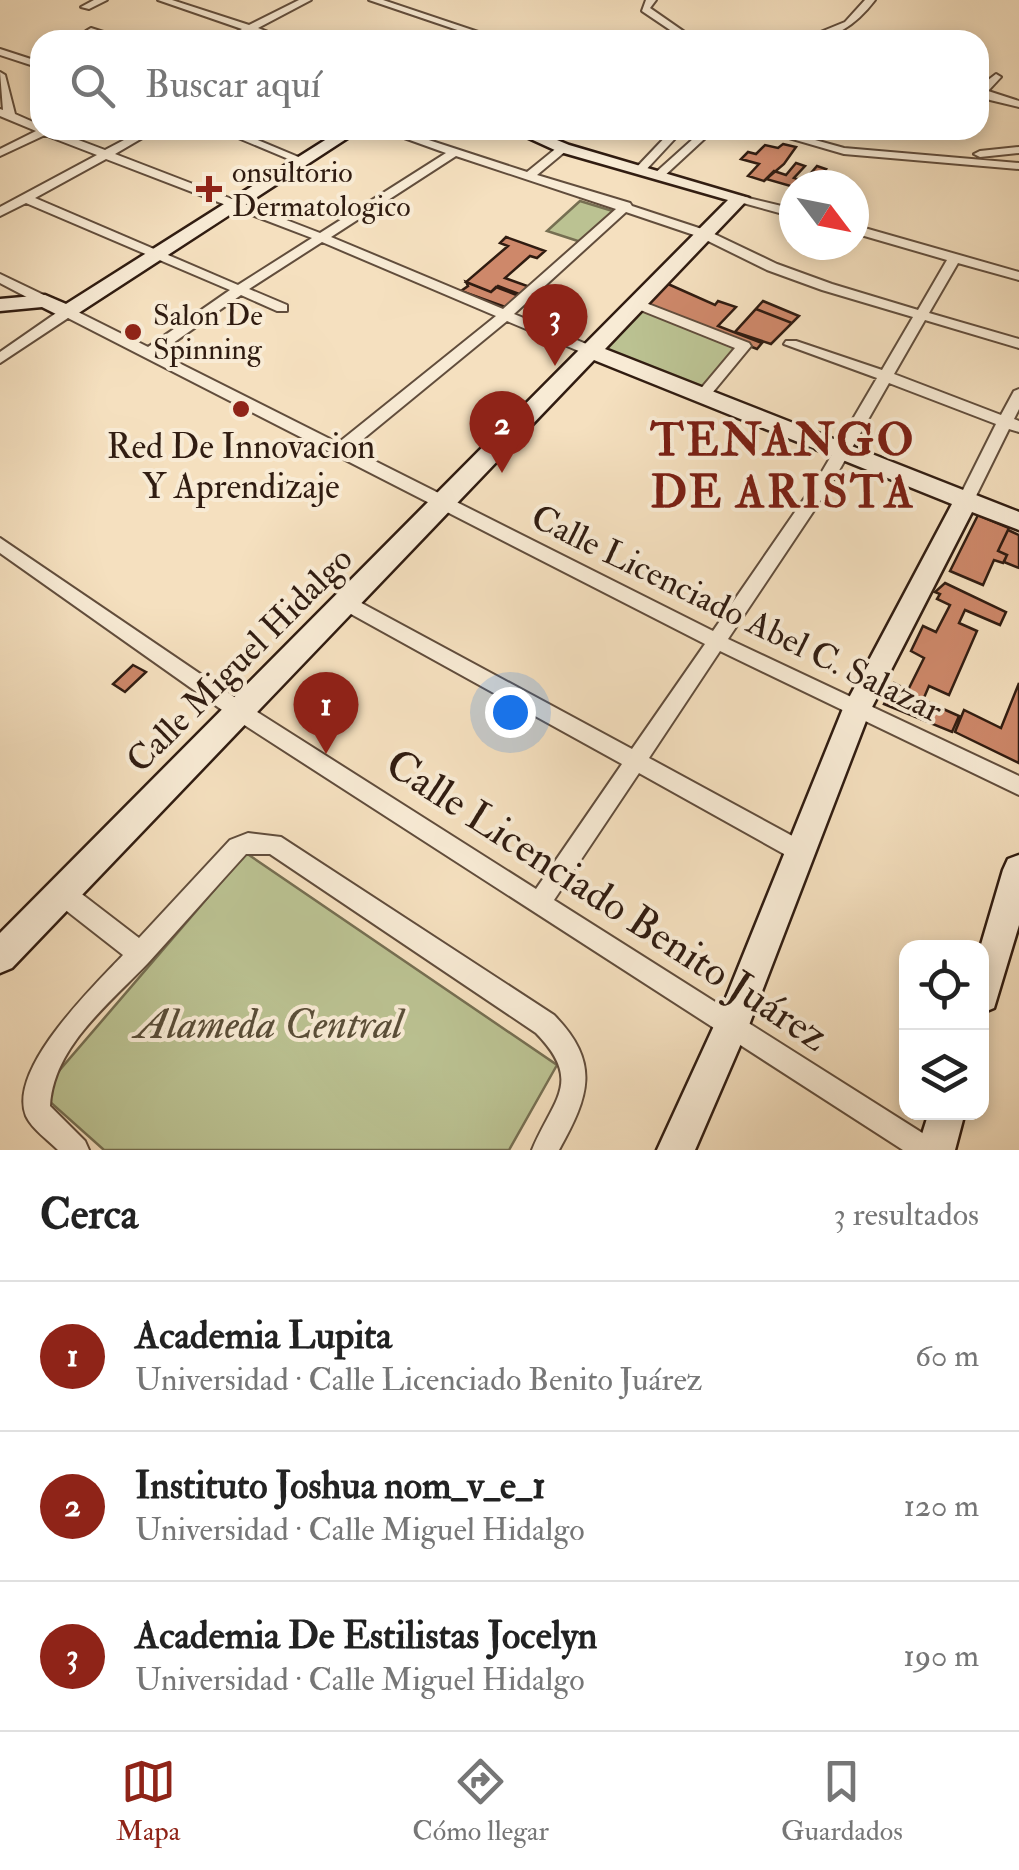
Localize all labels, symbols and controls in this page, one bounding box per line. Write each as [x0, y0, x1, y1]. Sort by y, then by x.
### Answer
search box [30, 30, 989, 140]
icon: search [65, 58, 120, 113]
text: Buscar aquí [145, 61, 321, 109]
place label: onsultorio Dermatologico [232, 154, 411, 225]
north arrow [779, 170, 869, 260]
marker: onsultorio Dermatologico [196, 176, 222, 202]
pin: 3 [522, 284, 588, 366]
place label: Salon De Spinning [153, 297, 263, 368]
marker: Salon De Spinning [122, 321, 144, 343]
pin: 2 [470, 390, 534, 473]
marker: Red De Innovacion Y Aprendizaje [230, 398, 252, 420]
district label: TENANGO DE ARISTA [649, 413, 916, 521]
place label: Red De Innovacion Y Aprendizaje [107, 425, 375, 509]
street label: Calle Licenciado Abel C. Salazar [524, 495, 949, 733]
street label: Calle Miguel Hidalgo [117, 537, 362, 782]
pin: 1 [294, 672, 358, 754]
your location [485, 687, 536, 738]
street label: Calle Licenciado Benito Juárez [376, 738, 838, 1063]
map controls [899, 940, 989, 1120]
button: locate [899, 940, 989, 1030]
park label: Alameda Central [131, 999, 406, 1051]
button: layers [899, 1030, 989, 1120]
text: Cerca [40, 1189, 138, 1241]
text: 3 resultados [834, 1195, 979, 1235]
text: Academia Lupita [135, 1312, 392, 1360]
text: 1 [67, 1336, 78, 1376]
text: 60 m [915, 1336, 979, 1376]
text: Universidad · Calle Licenciado Benito Juárez [135, 1360, 702, 1400]
text: Instituto Joshua nom_v_e_1 [135, 1462, 546, 1510]
text: 2 [64, 1486, 81, 1526]
text: 120 m [903, 1486, 979, 1526]
text: Universidad · Calle Miguel Hidalgo [135, 1510, 585, 1550]
text: Academia De Estilistas Jocelyn [135, 1612, 597, 1660]
text: 3 [66, 1636, 79, 1676]
text: 190 m [903, 1636, 979, 1676]
text: Universidad · Calle Miguel Hidalgo [135, 1660, 585, 1700]
tab: Mapa [116, 1754, 180, 1849]
tab: Cómo llegar [412, 1754, 549, 1849]
tab: Guardados [781, 1754, 903, 1849]

